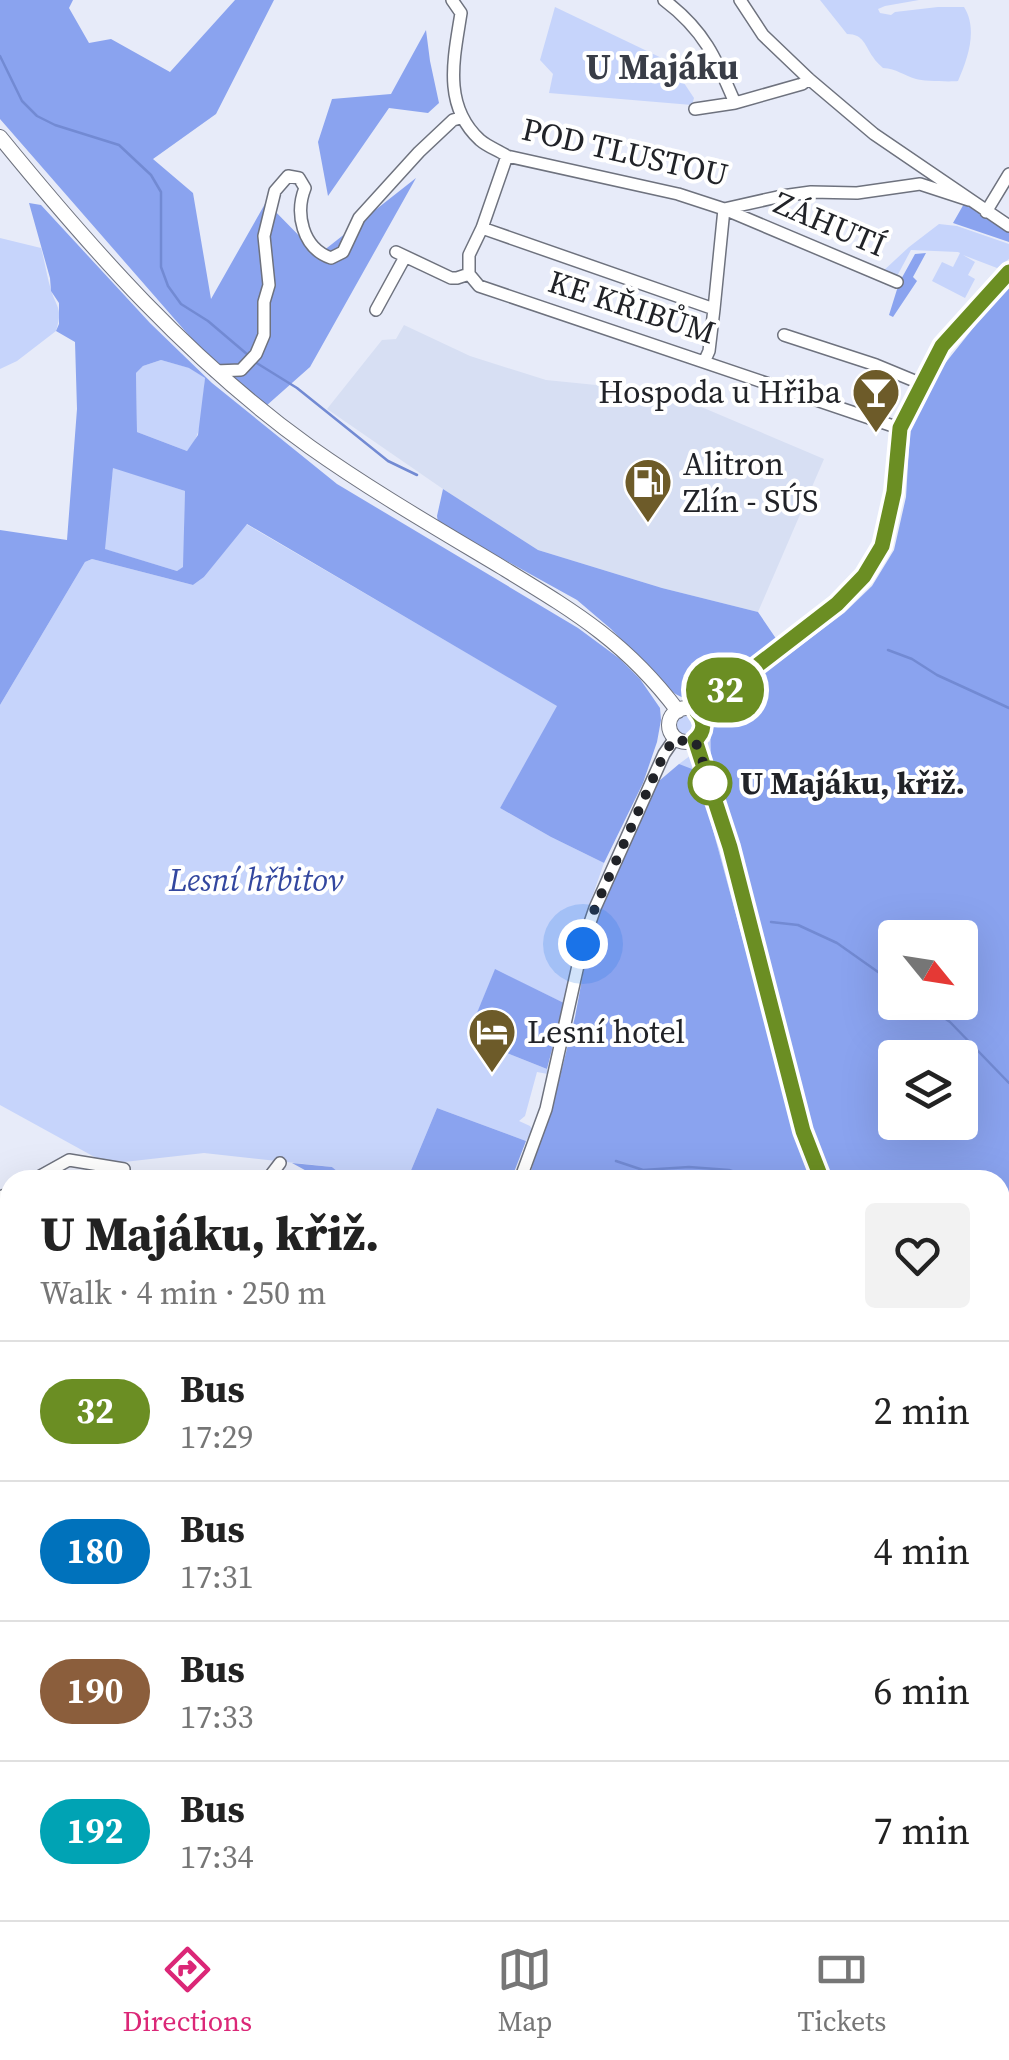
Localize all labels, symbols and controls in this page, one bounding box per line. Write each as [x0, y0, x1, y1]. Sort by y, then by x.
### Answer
district label: U Majáku [585, 43, 739, 91]
street label: POD TLUSTOU [518, 107, 732, 197]
street label: ZÁHUTÍ [767, 181, 893, 267]
street label: KE KŘIBŮM [543, 259, 721, 355]
bar icon: Hospoda u Hřiba [850, 366, 902, 434]
place label: Hospoda u Hřiba [598, 370, 842, 414]
place label: Alitron Zlín - SÚS [683, 442, 818, 523]
fuel station icon: Alitron Zlín - SÚS [622, 456, 674, 524]
line badge: 32 [680, 658, 770, 722]
text: 32 [706, 666, 744, 714]
place label: U Majáku, křiž. [740, 761, 965, 805]
marker: U Majáku, křiž. [689, 762, 731, 804]
park label: Lesní hřbitov [168, 858, 344, 902]
your location [558, 919, 608, 969]
north arrow [878, 920, 978, 1020]
map controls [878, 920, 978, 1140]
hotel icon: Lesní hotel [466, 1006, 518, 1074]
place label: Lesní hotel [527, 1010, 685, 1054]
button: layers [878, 1040, 978, 1140]
text: U Majáku, křiž. [40, 1200, 379, 1266]
button: heart [865, 1203, 970, 1308]
text: Walk · 4 min · 250 m [40, 1271, 326, 1315]
text: Bus [180, 1363, 245, 1415]
text: 2 min [874, 1385, 970, 1437]
text: 32 [76, 1387, 114, 1435]
text: 17:29 [180, 1415, 254, 1459]
text: Bus [180, 1503, 245, 1555]
text: 4 min [874, 1525, 970, 1577]
text: 180 [67, 1527, 123, 1575]
text: 17:31 [180, 1555, 254, 1599]
text: Bus [180, 1643, 245, 1695]
text: 6 min [874, 1665, 970, 1717]
text: 190 [67, 1667, 123, 1715]
text: 17:33 [180, 1695, 254, 1739]
text: Bus [180, 1783, 245, 1835]
text: 7 min [874, 1805, 970, 1857]
text: 192 [67, 1807, 123, 1855]
text: 17:34 [180, 1835, 254, 1879]
tab: Directions [123, 1942, 252, 2040]
tab: Map [497, 1942, 552, 2040]
tab: Tickets [798, 1942, 886, 2040]

